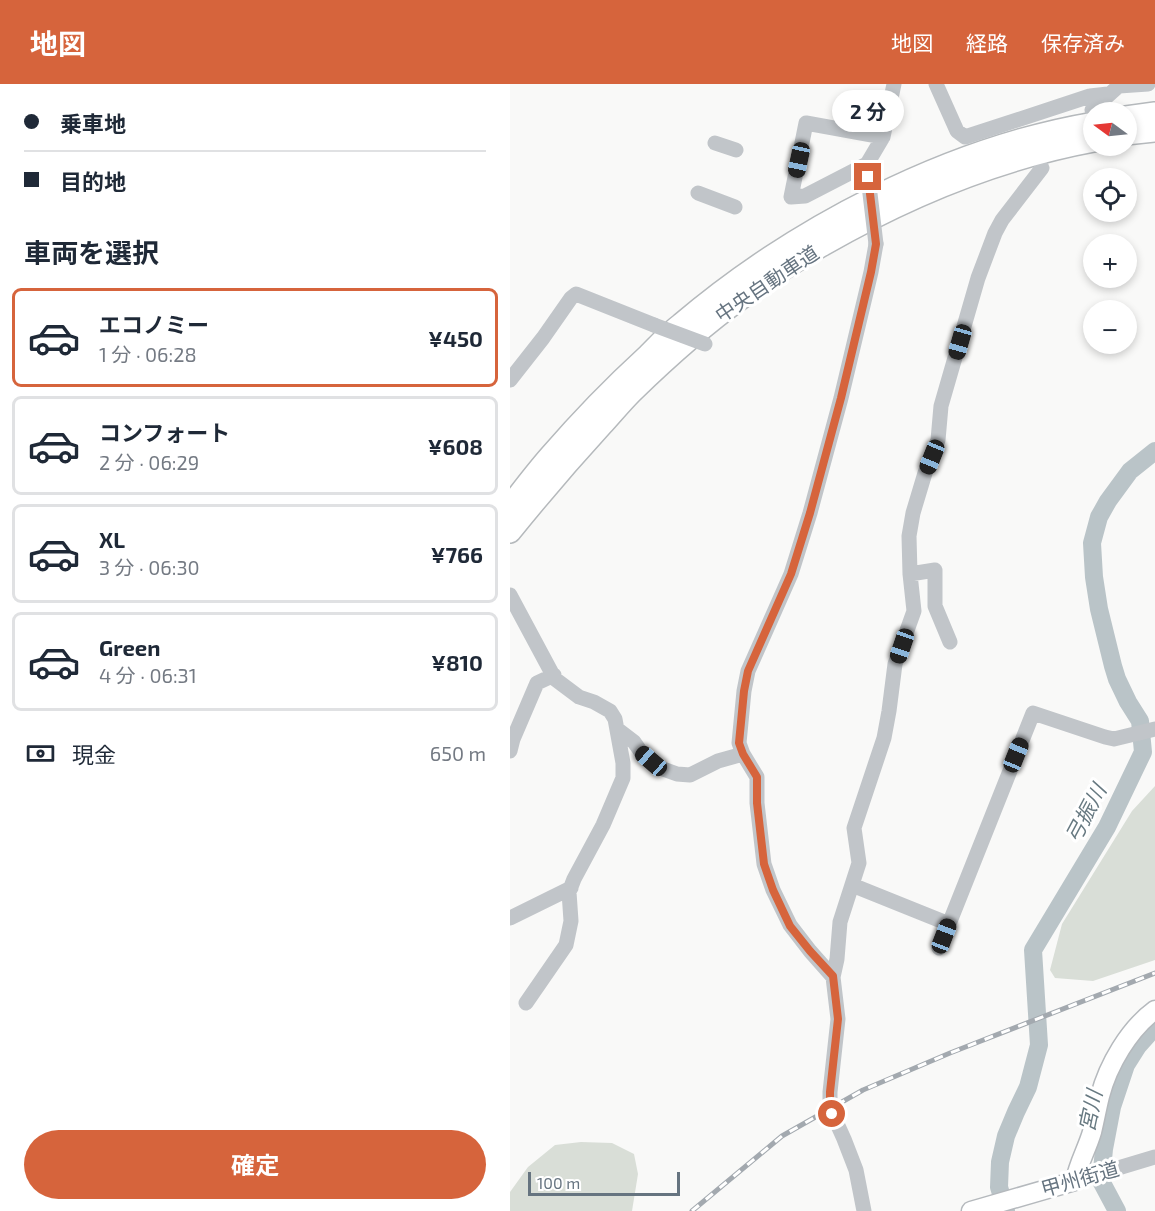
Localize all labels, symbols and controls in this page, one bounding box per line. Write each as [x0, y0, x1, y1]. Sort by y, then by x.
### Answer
text: 地図 [30, 26, 86, 60]
text: 地図 [891, 30, 933, 55]
text: 経路 [966, 30, 1008, 55]
text: 保存済み [1041, 30, 1125, 55]
callout: 2 分 [832, 90, 904, 132]
text: 2 分 [850, 99, 886, 123]
north arrow [1083, 102, 1137, 156]
map controls [1083, 102, 1137, 354]
text: 乗車地 [60, 110, 126, 136]
car [786, 141, 812, 179]
route end [854, 163, 881, 190]
text: 目的地 [60, 168, 126, 194]
button: locate [1083, 168, 1137, 222]
button: + [1083, 234, 1137, 288]
text: 車両を選択 [24, 236, 159, 268]
street label: 中央自動車道 [710, 240, 823, 327]
button: − [1083, 300, 1137, 354]
icon: car [27, 311, 81, 365]
text: エコノミー [99, 311, 209, 337]
car [946, 322, 974, 362]
text: ¥450 [428, 325, 483, 351]
text: 1 分 · 06:28 [99, 342, 197, 366]
icon: car [27, 419, 81, 473]
text: コンフォート [99, 419, 230, 445]
text: ¥608 [428, 433, 483, 459]
car [917, 437, 947, 477]
text: 2 分 · 06:29 [99, 450, 199, 474]
text: XL [99, 526, 125, 552]
icon: car [27, 527, 81, 581]
text: ¥766 [431, 541, 483, 567]
text: 3 分 · 06:30 [99, 555, 200, 579]
car [888, 626, 916, 666]
text: Green [99, 634, 161, 660]
icon: car [27, 635, 81, 689]
text: ¥810 [431, 649, 483, 675]
text: 4 分 · 06:31 [99, 663, 197, 687]
car [1001, 735, 1031, 775]
icon: cash [24, 737, 57, 770]
text: 現金 [72, 741, 116, 767]
text: 650 m [430, 741, 486, 765]
car [632, 742, 670, 780]
water label: 弓振川 [1059, 778, 1111, 847]
car [929, 916, 959, 956]
water label: 宮川 [1073, 1086, 1107, 1134]
route start [818, 1100, 845, 1127]
button: 確定 [24, 1130, 486, 1199]
street label: 甲州街道 [1038, 1155, 1121, 1201]
scale bar [528, 1169, 680, 1196]
text: 100 m [537, 1173, 580, 1192]

